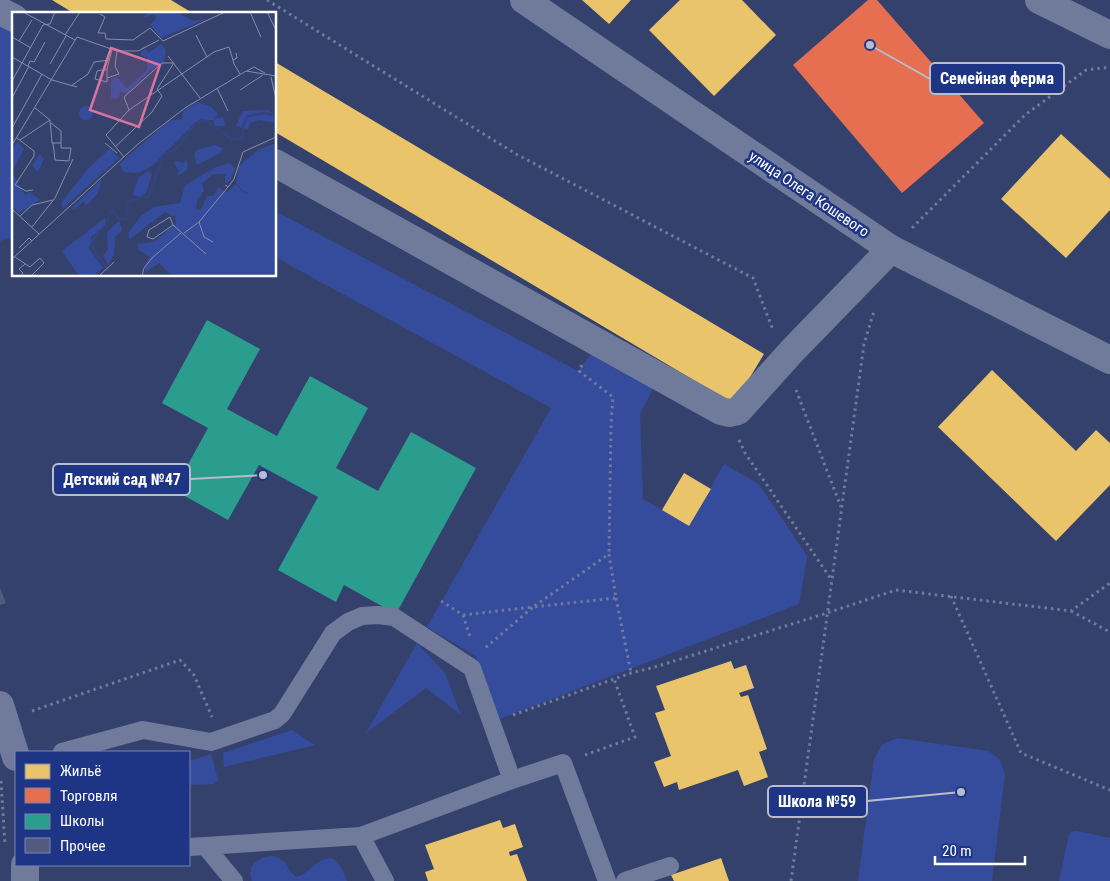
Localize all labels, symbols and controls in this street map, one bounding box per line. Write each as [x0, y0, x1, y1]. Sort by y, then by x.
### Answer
inset map [12, 12, 276, 276]
callout: Семейная ферма [930, 63, 1064, 94]
text: Семейная ферма [940, 69, 1054, 88]
street label: улица Олега Кошевого [746, 147, 872, 241]
callout: Детский сад №47 [53, 464, 190, 495]
text: Детский сад №47 [63, 470, 181, 489]
legend [15, 751, 190, 866]
text: Жильё [60, 762, 101, 780]
callout: Школа №59 [768, 786, 867, 817]
text: Торговля [60, 787, 117, 805]
text: Школа №59 [778, 792, 856, 811]
text: Школы [60, 812, 105, 830]
scale bar [935, 834, 1025, 866]
text: Прочее [60, 837, 106, 855]
text: 20 m [942, 842, 972, 860]

